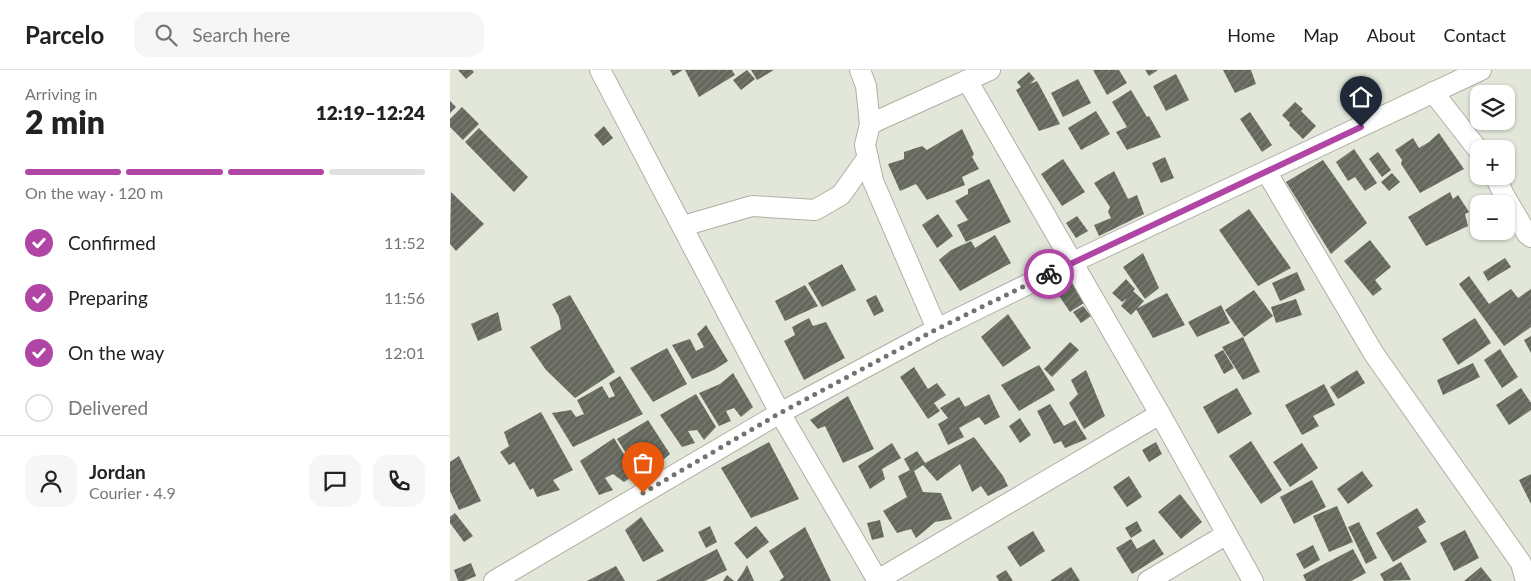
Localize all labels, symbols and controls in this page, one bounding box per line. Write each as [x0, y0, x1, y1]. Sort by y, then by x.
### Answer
search box [134, 12, 484, 57]
text: Parcelo [25, 20, 104, 49]
icon: search [152, 21, 180, 49]
text: Search here [192, 23, 290, 46]
text: Home [1227, 24, 1275, 46]
text: Map [1303, 24, 1339, 46]
text: About [1367, 24, 1416, 46]
text: Contact [1444, 24, 1506, 46]
pin [1340, 76, 1382, 127]
icon: home [1347, 83, 1375, 111]
text: Arriving in [25, 84, 98, 103]
map controls [1470, 85, 1515, 240]
button: layers [1470, 85, 1515, 130]
text: 12:19–12:24 [316, 101, 425, 124]
text: 2 min [25, 102, 105, 141]
button: + [1470, 140, 1515, 185]
text: On the way · 120 m [25, 183, 163, 202]
button: − [1470, 195, 1515, 240]
icon: check [25, 229, 53, 257]
text: Confirmed [68, 231, 156, 254]
text: 11:52 [384, 233, 425, 252]
courier [1024, 249, 1074, 299]
icon: bike [1035, 260, 1063, 288]
icon: check [25, 284, 53, 312]
text: Preparing [68, 286, 148, 309]
text: 11:56 [384, 288, 425, 307]
icon: check [25, 339, 53, 367]
text: On the way [68, 341, 164, 364]
text: 12:01 [384, 343, 425, 362]
text: Delivered [68, 396, 148, 419]
pin [622, 442, 664, 493]
icon: bag [629, 449, 657, 477]
button: person [25, 455, 77, 507]
button: chat [309, 455, 361, 507]
button: phone [373, 455, 425, 507]
text: Jordan [89, 460, 146, 483]
text: Courier · 4.9 [89, 483, 176, 502]

